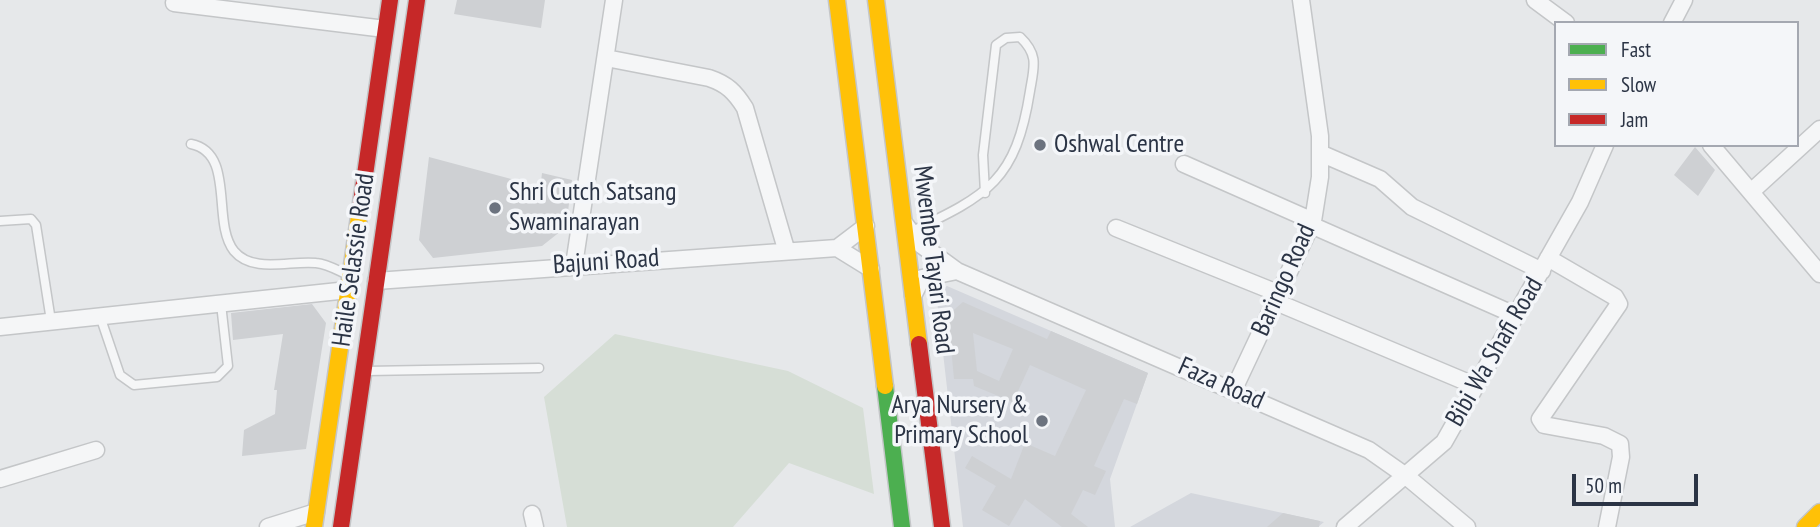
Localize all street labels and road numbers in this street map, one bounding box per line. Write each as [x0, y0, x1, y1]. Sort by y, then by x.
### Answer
street label: Mwembe Tayari Road [906, 164, 960, 356]
street label: Haile Selassie Road [326, 171, 382, 349]
street label: Baringo Road [1246, 219, 1322, 341]
street label: Bajuni Road [552, 243, 660, 281]
street label: Bibi Wa Shafi Road [1440, 272, 1550, 432]
street label: Faza Road [1173, 351, 1269, 417]

